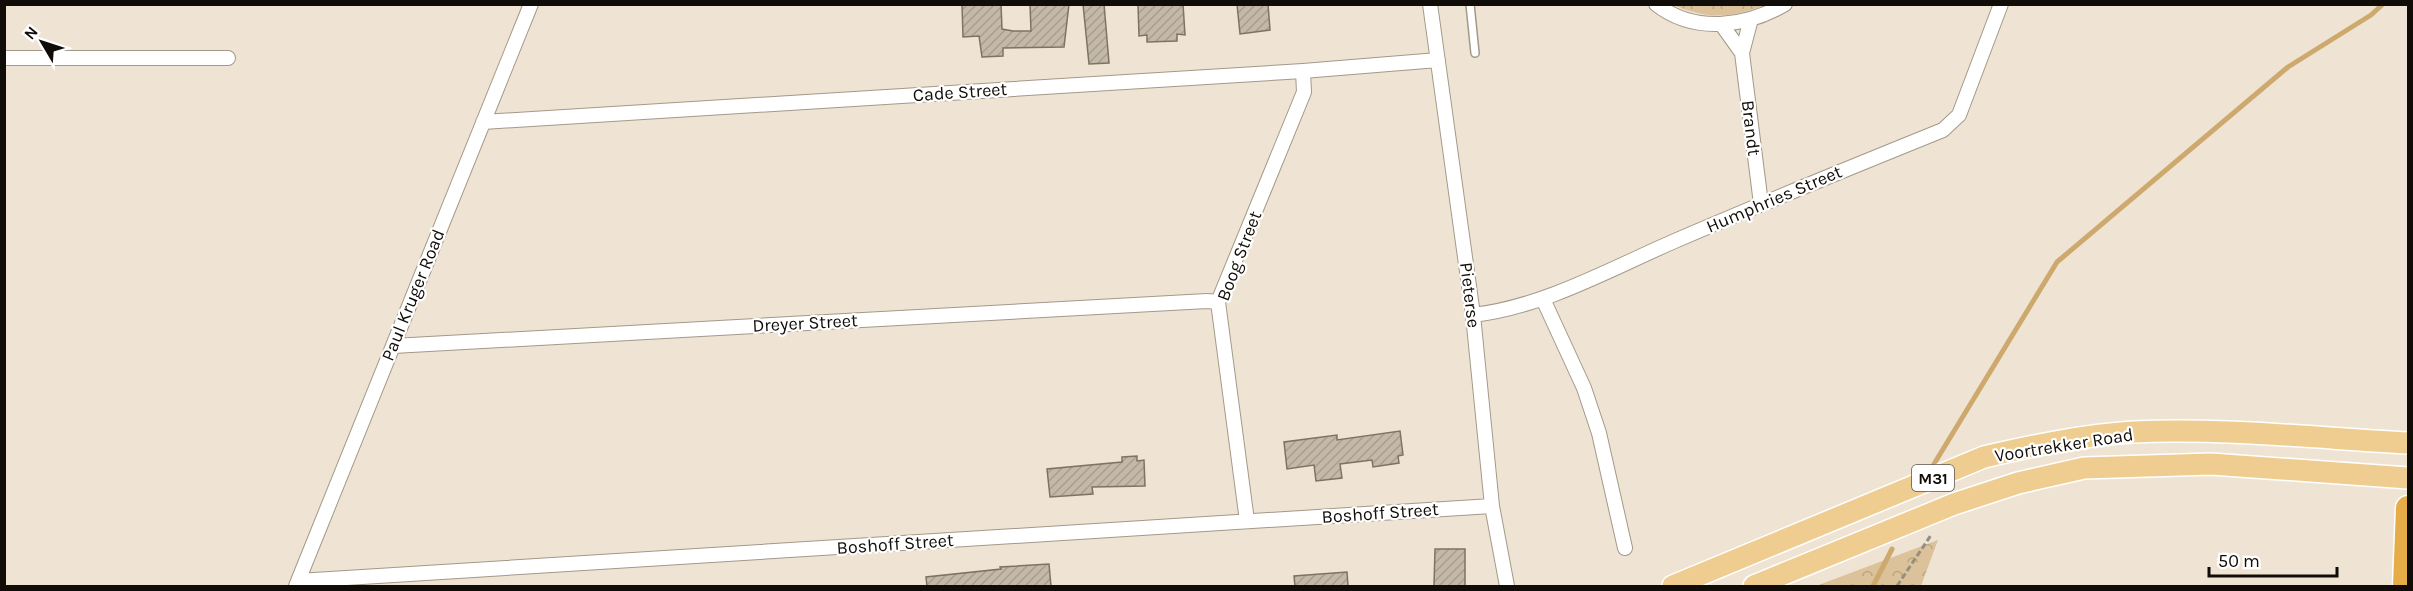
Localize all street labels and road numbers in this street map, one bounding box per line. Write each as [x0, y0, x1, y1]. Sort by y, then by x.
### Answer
street label: Cade Street [912, 78, 1008, 106]
street label: Brandt [1737, 99, 1765, 157]
street label: Humphries Street [1703, 160, 1845, 238]
street label: Boog Street [1212, 208, 1266, 304]
street label: Paul Kruger Road [377, 226, 449, 364]
street label: Pieterse [1455, 261, 1485, 329]
street label: Dreyer Street [752, 309, 858, 337]
street label: Voortrekker Road [1993, 423, 2135, 467]
road number: M31 [1912, 465, 1954, 491]
street label: Boshoff Street [1321, 498, 1439, 528]
street label: Boshoff Street [836, 529, 954, 559]

